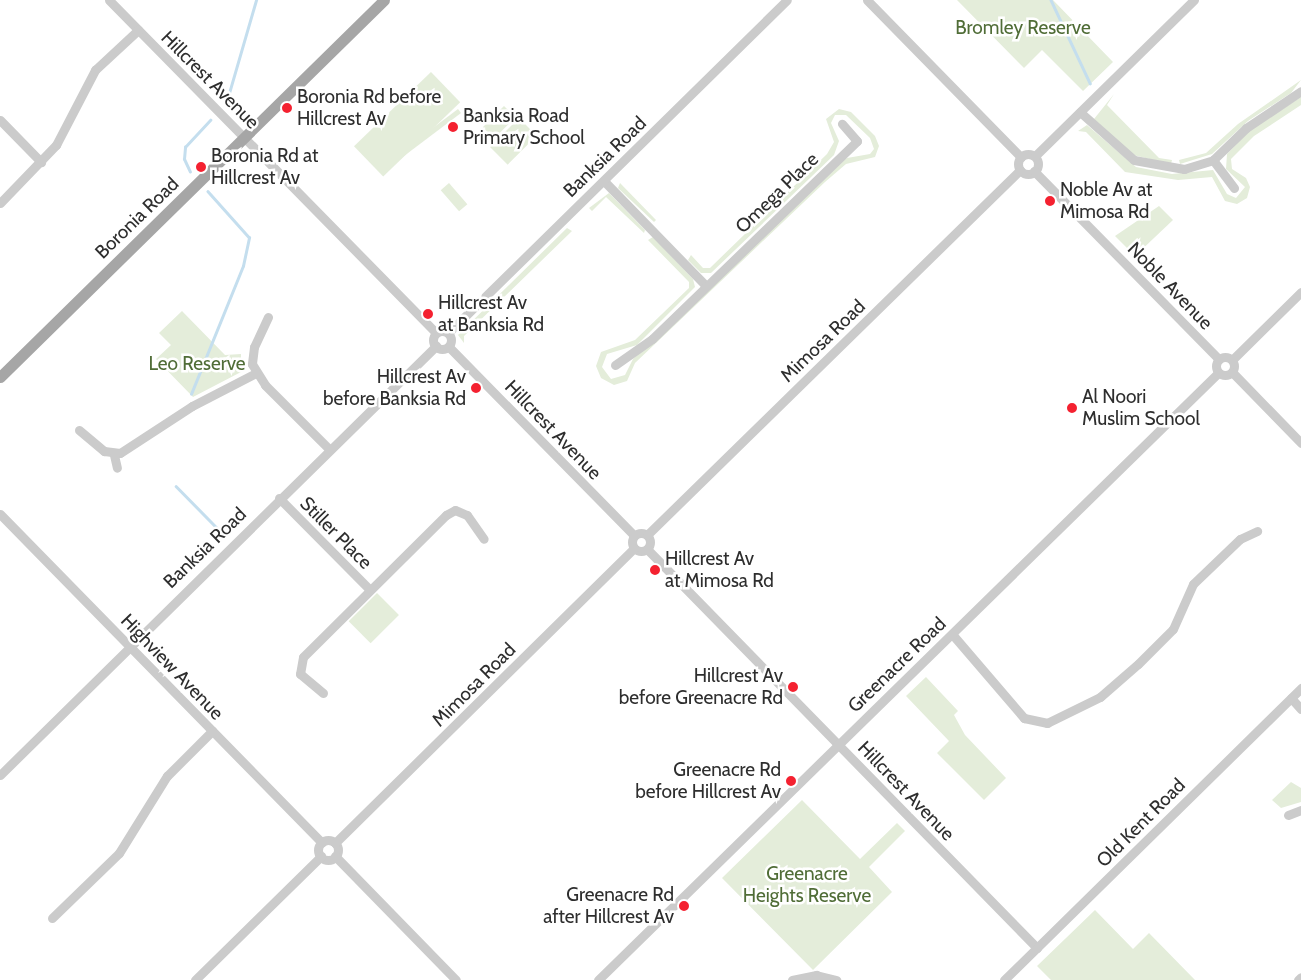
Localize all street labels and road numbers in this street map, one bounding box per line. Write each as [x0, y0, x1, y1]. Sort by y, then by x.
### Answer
street label: Hillcrest Avenue [156, 26, 264, 134]
street label: Banksia Road [559, 112, 651, 202]
street label: Omega Place [731, 148, 823, 238]
street label: Boronia Road [91, 173, 183, 263]
street label: Noble Avenue [1123, 238, 1217, 334]
street label: Mimosa Road [776, 295, 870, 387]
street label: Hillcrest Avenue [500, 376, 606, 484]
street label: Stiller Place [295, 492, 377, 574]
street label: Banksia Road [159, 503, 251, 593]
street label: Highview Avenue [116, 609, 228, 725]
street label: Greenacre Road [843, 613, 951, 717]
street label: Mimosa Road [427, 638, 521, 732]
street label: Hillcrest Avenue [853, 737, 959, 845]
street label: Old Kent Road [1092, 774, 1190, 872]

